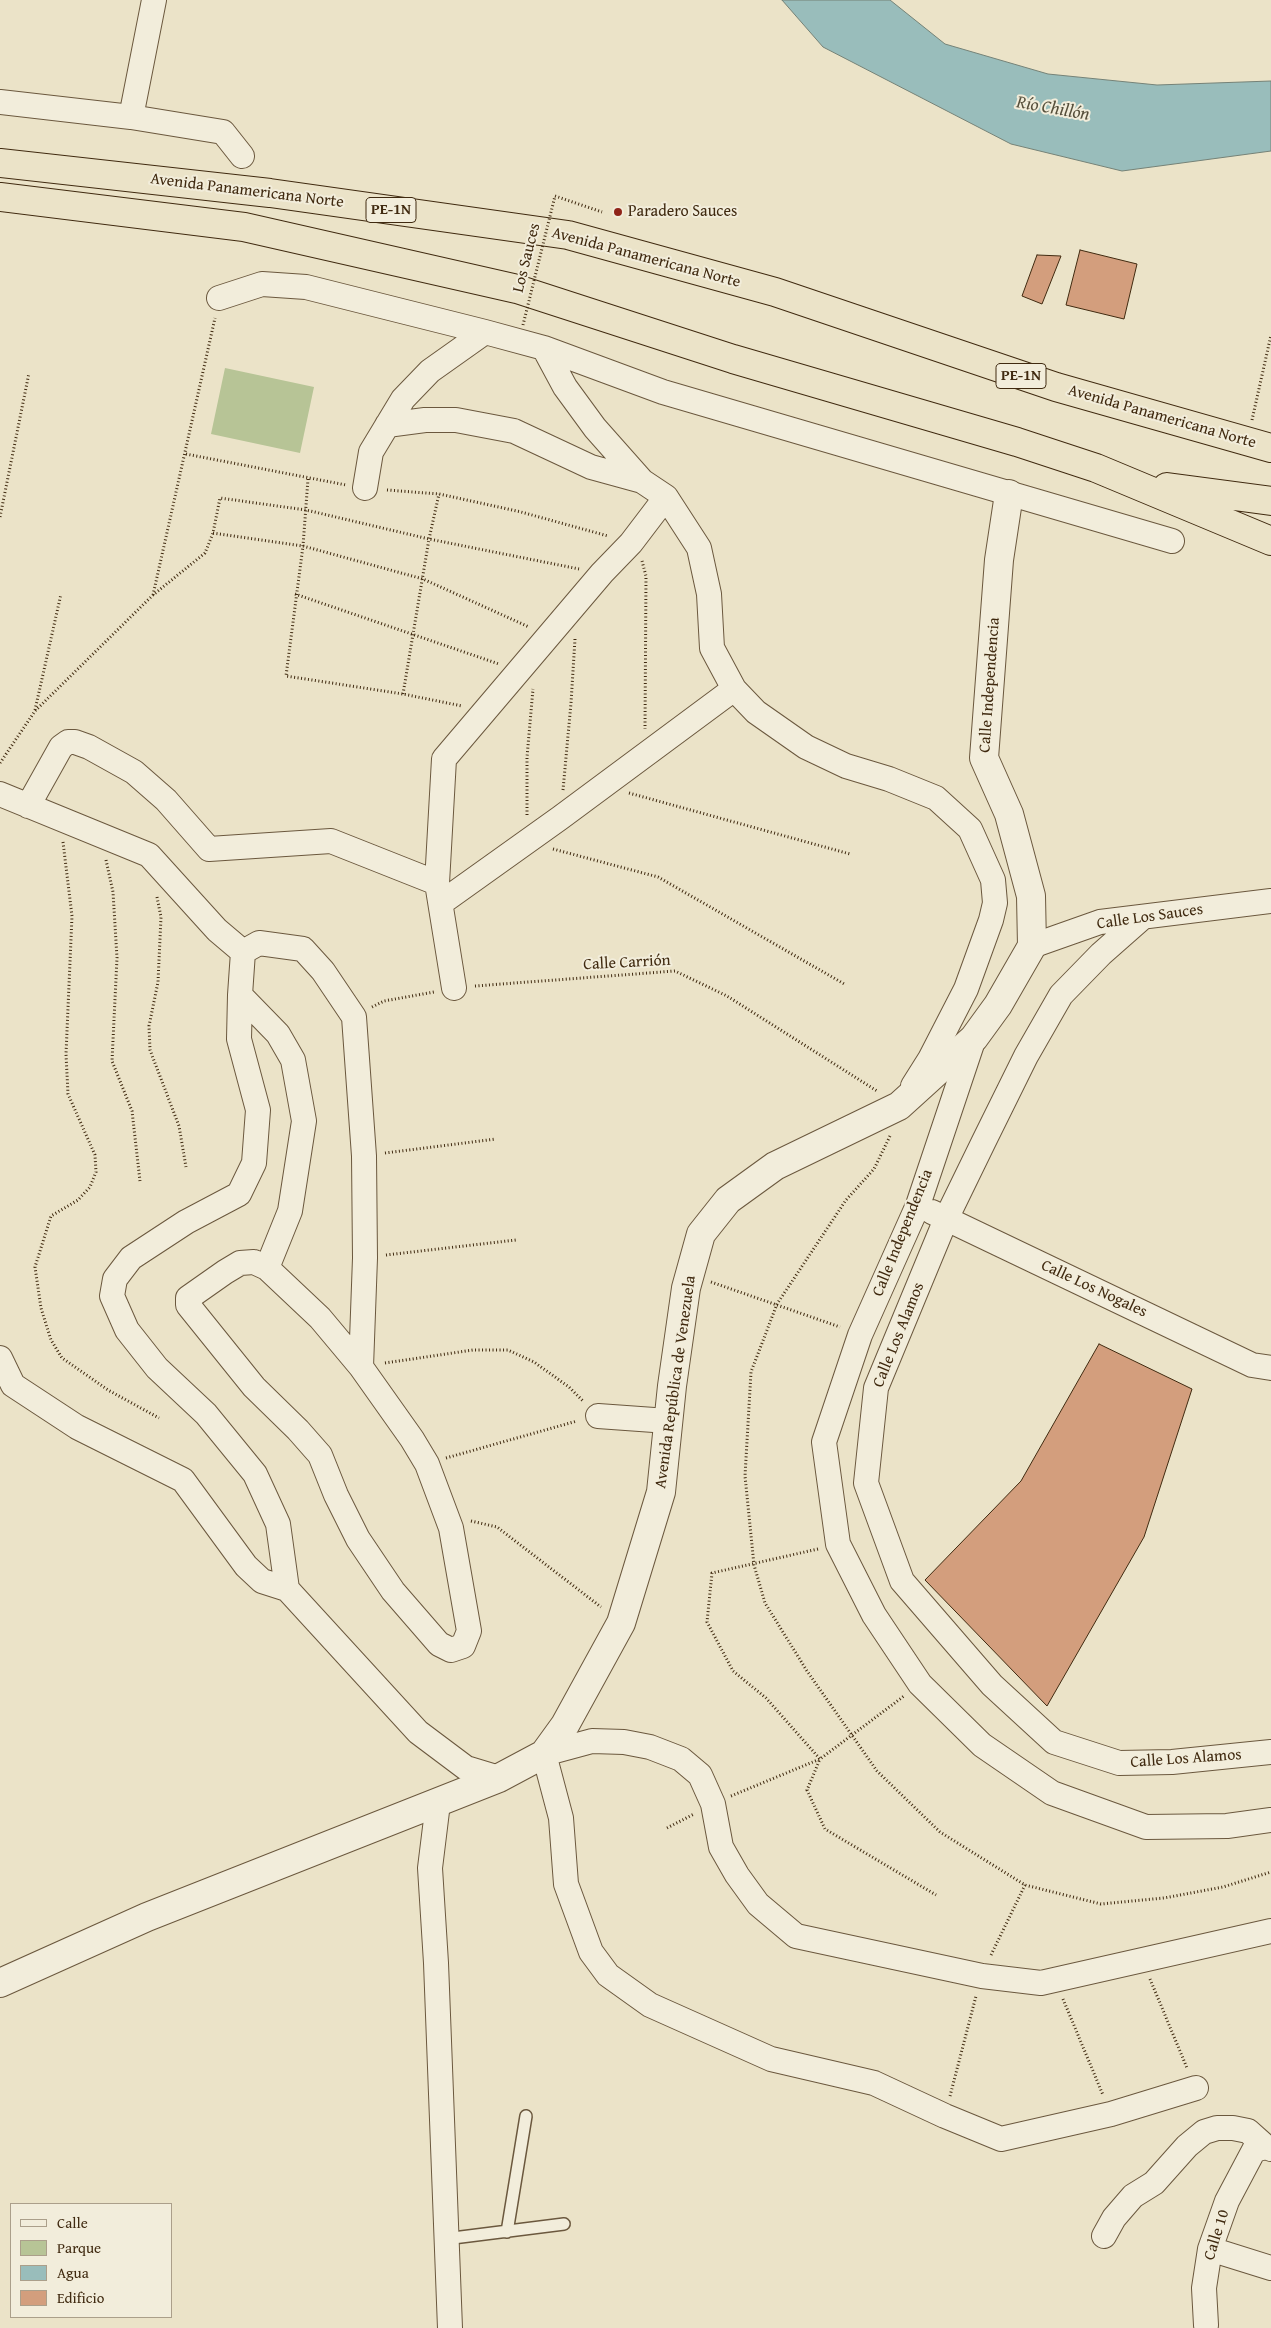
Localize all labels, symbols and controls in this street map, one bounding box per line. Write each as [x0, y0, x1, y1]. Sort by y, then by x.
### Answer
water label: Río Chillón [1015, 92, 1091, 126]
street label: Avenida Panamericana Norte [149, 170, 345, 212]
road number: PE-1N [366, 198, 416, 222]
place label: Paradero Sauces [628, 202, 737, 222]
marker: Paradero Sauces [612, 206, 624, 218]
street label: Los Sauces [509, 221, 545, 295]
street label: Avenida Panamericana Norte [550, 224, 742, 292]
road number: PE-1N [996, 364, 1046, 388]
street label: Avenida Panamericana Norte [1066, 381, 1258, 453]
street label: Calle Independencia [976, 617, 1004, 753]
street label: Calle Los Sauces [1096, 900, 1204, 934]
street label: Calle Carrión [583, 951, 671, 975]
street label: Calle Independencia [869, 1167, 937, 1299]
street label: Calle Los Nogales [1038, 1256, 1150, 1322]
street label: Avenida República de Venezuela [652, 1274, 700, 1490]
street label: Calle Los Alamos [869, 1280, 929, 1390]
street label: Calle Los Alamos [1130, 1746, 1242, 1772]
legend [10, 2203, 172, 2318]
street label: Calle 10 [1200, 2207, 1234, 2263]
text: Calle [57, 2212, 88, 2233]
text: Parque [57, 2237, 101, 2258]
text: Agua [57, 2262, 89, 2283]
text: Edificio [57, 2287, 104, 2308]

